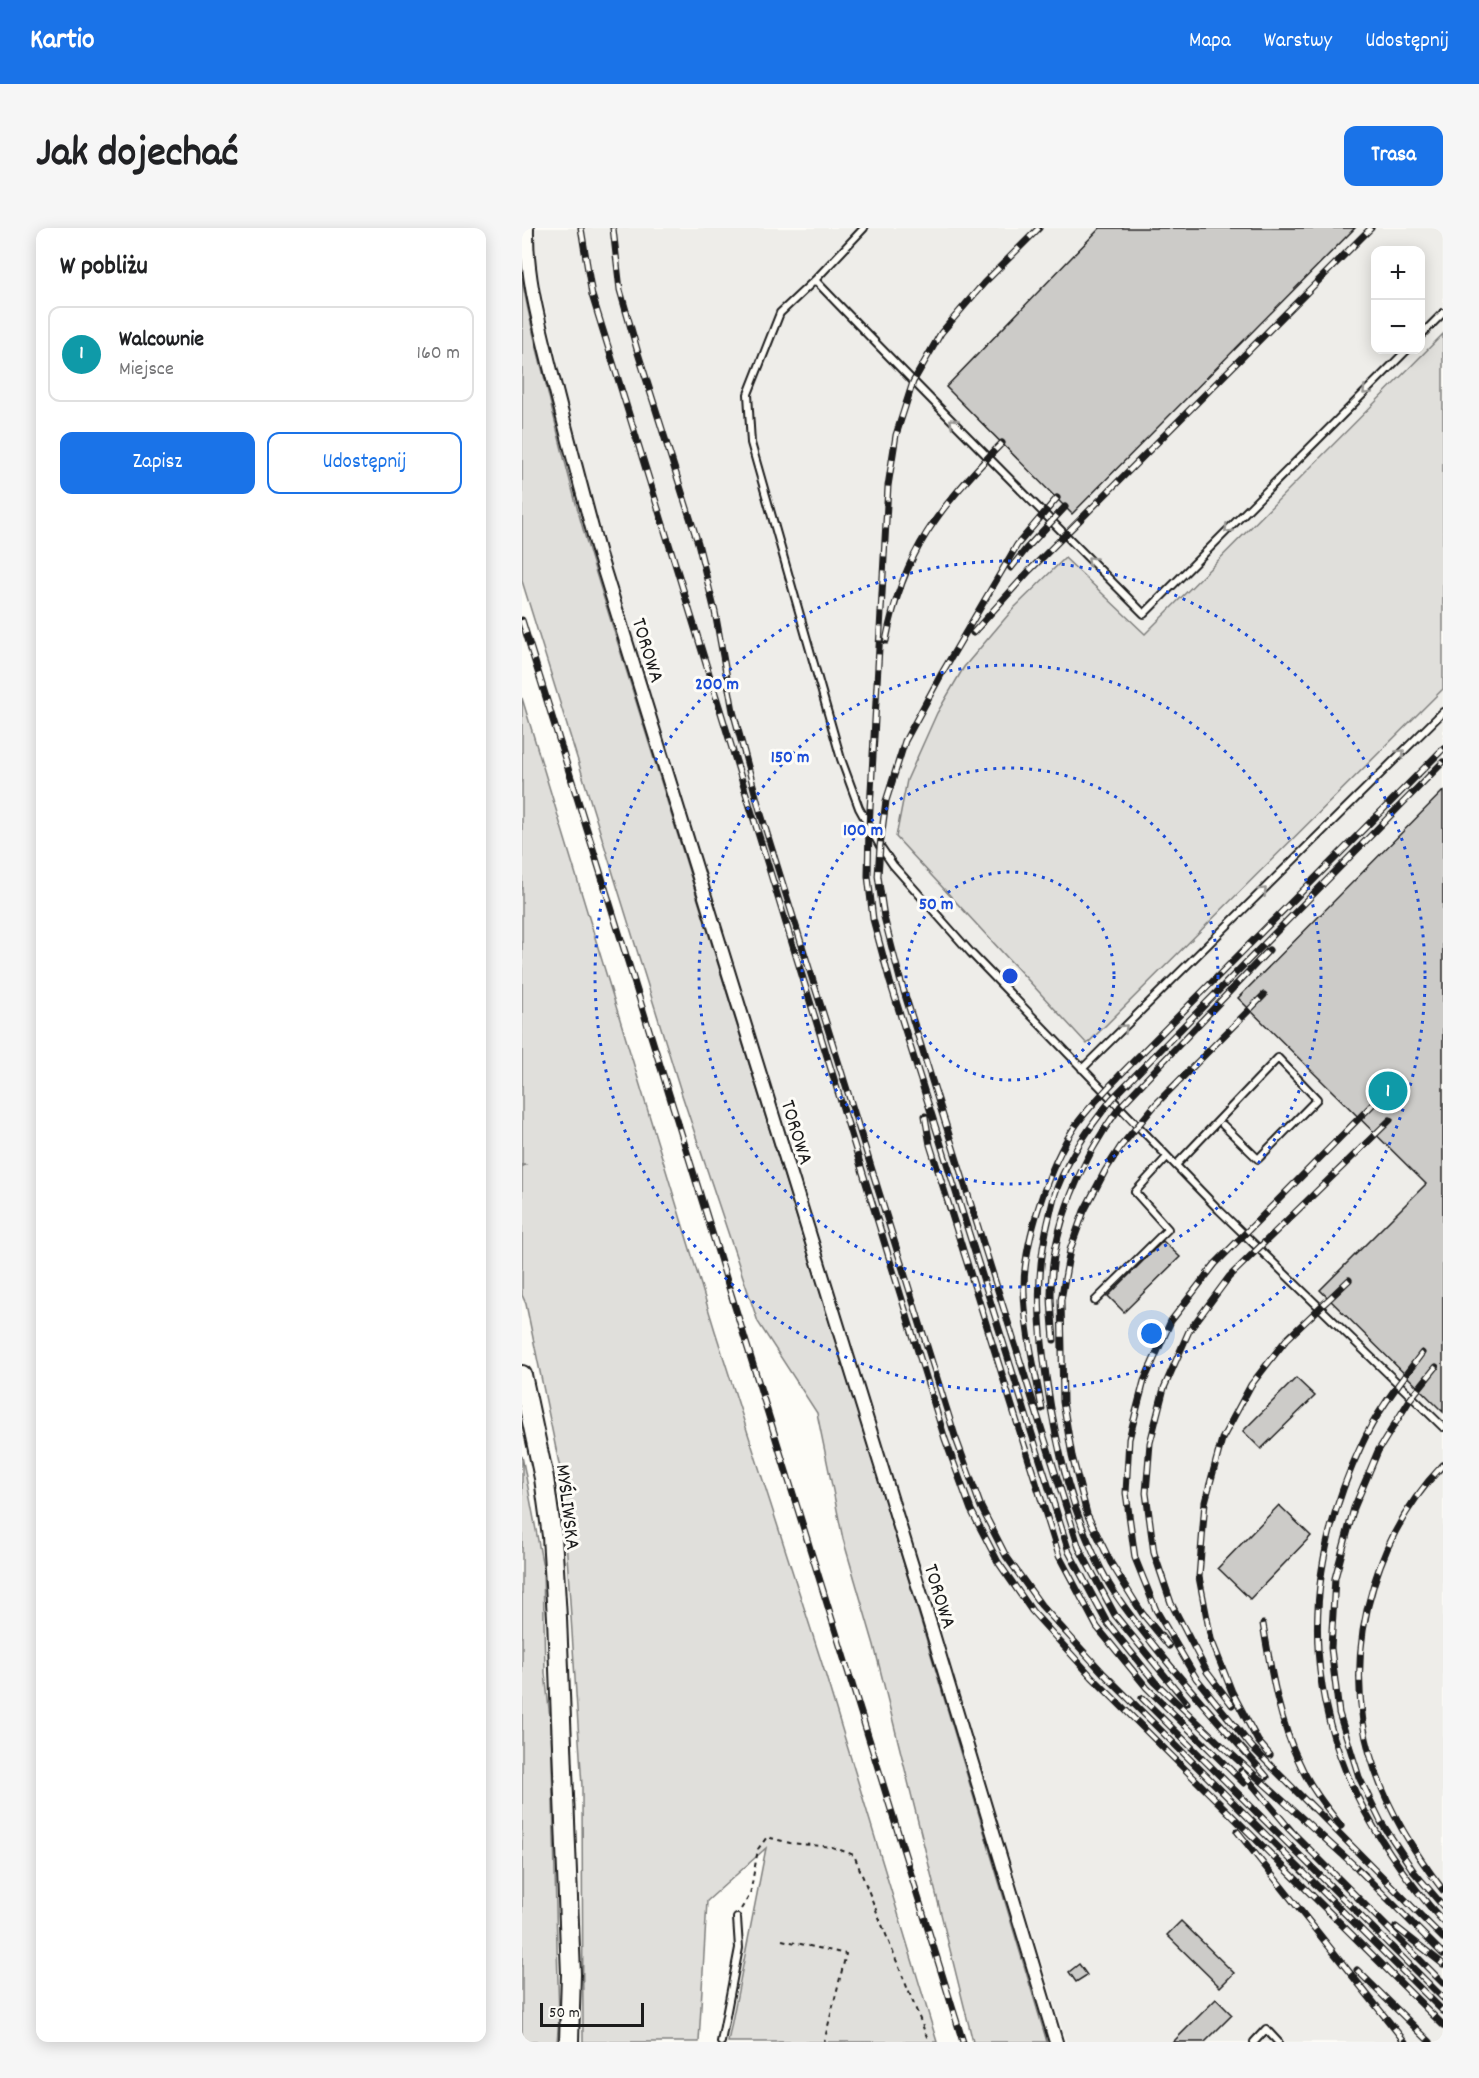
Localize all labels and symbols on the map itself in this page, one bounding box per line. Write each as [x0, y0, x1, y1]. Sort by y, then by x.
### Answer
one-way arrow [1362, 384, 1372, 395]
one-way arrow [950, 418, 960, 429]
one-way arrow [1225, 522, 1236, 533]
one-way arrow [1087, 557, 1098, 567]
street label: TOROWA [622, 615, 670, 687]
text: 200 m [695, 673, 739, 698]
text: 150 m [771, 746, 809, 771]
one-way arrow [1394, 750, 1405, 761]
text: 100 m [843, 819, 883, 844]
one-way arrow [1255, 887, 1266, 898]
text: 50 m [919, 893, 953, 918]
centre of rings [1000, 966, 1020, 986]
one-way arrow [1117, 1024, 1128, 1035]
pin: 1 [1368, 1068, 1408, 1114]
street label: TOROWA [771, 1097, 819, 1169]
your location [1137, 1319, 1166, 1348]
street label: MYŚLIWSKA [546, 1463, 586, 1552]
street label: TOROWA [914, 1561, 962, 1633]
scale bar [540, 2000, 644, 2028]

